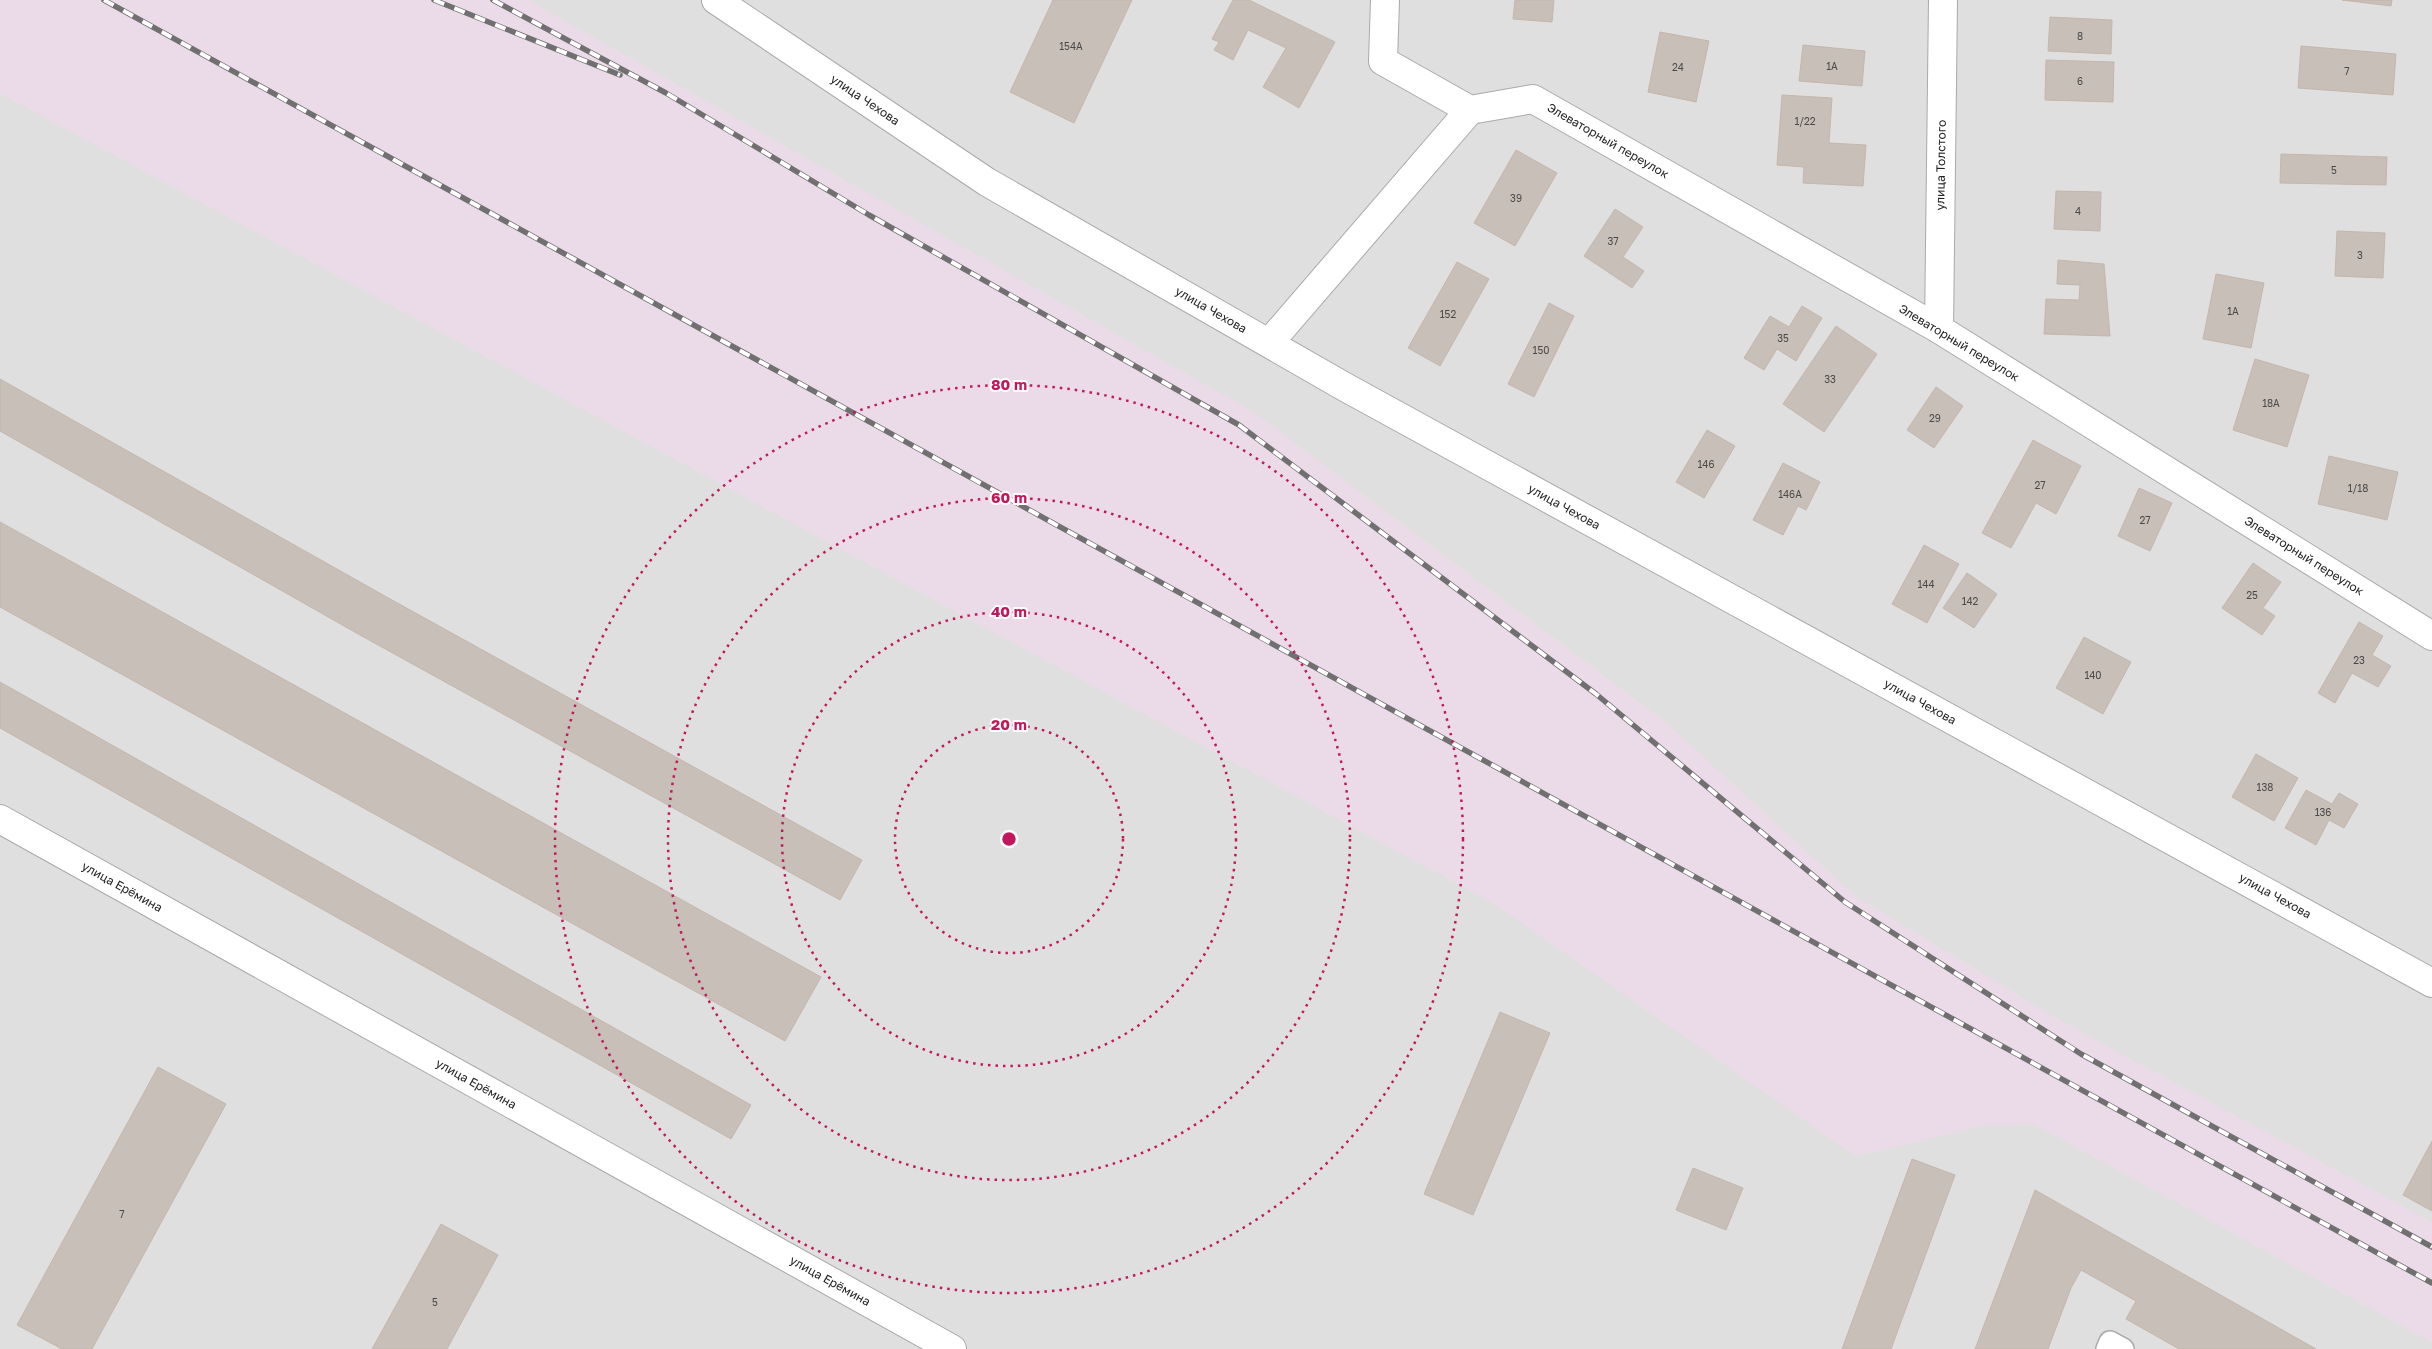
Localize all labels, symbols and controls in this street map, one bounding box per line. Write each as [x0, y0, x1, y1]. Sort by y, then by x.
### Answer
house number: 8 [2077, 30, 2083, 42]
house number: 154А [1059, 40, 1083, 52]
house number: 1А [1826, 60, 1838, 72]
house number: 24 [1672, 61, 1684, 73]
house number: 7 [2344, 65, 2350, 77]
street label: улица Чехова [828, 71, 903, 128]
house number: 6 [2077, 75, 2083, 87]
street label: Элеваторный переулок [1545, 100, 1672, 182]
house number: 1/22 [1794, 115, 1816, 127]
street label: улица Толстого [1932, 120, 1949, 210]
house number: 5 [2331, 164, 2337, 176]
house number: 39 [1510, 192, 1522, 204]
house number: 4 [2075, 205, 2081, 217]
house number: 37 [1607, 235, 1619, 247]
house number: 3 [2357, 249, 2363, 261]
street label: улица Чехова [1173, 283, 1250, 336]
street label: Элеваторный переулок [1896, 301, 2022, 385]
house number: 1А [2227, 305, 2239, 317]
house number: 152 [1440, 308, 1456, 320]
house number: 35 [1777, 332, 1789, 344]
house number: 150 [1533, 344, 1549, 356]
house number: 33 [1824, 373, 1836, 385]
text: 80 m [991, 375, 1027, 393]
house number: 18А [2262, 397, 2280, 409]
house number: 29 [1929, 412, 1941, 424]
house number: 146 [1698, 458, 1715, 470]
house number: 27 [2034, 479, 2046, 491]
street label: улица Чехова [1526, 481, 1603, 533]
house number: 1/18 [2348, 482, 2368, 494]
text: 60 m [991, 488, 1027, 506]
house number: 146А [1778, 488, 1802, 500]
street label: Элеваторный переулок [2242, 513, 2367, 599]
house number: 27 [2139, 514, 2151, 526]
house number: 144 [1917, 578, 1935, 590]
house number: 25 [2246, 589, 2258, 601]
house number: 142 [1962, 595, 1979, 607]
text: 40 m [991, 602, 1027, 620]
house number: 23 [2353, 654, 2365, 666]
house number: 140 [2084, 669, 2102, 681]
street label: улица Чехова [1882, 676, 1959, 728]
text: 20 m [991, 715, 1027, 733]
house number: 138 [2257, 781, 2273, 793]
house number: 136 [2315, 806, 2331, 818]
centre of rings [1000, 830, 1018, 848]
street label: улица Ерёмина [79, 858, 165, 915]
street label: улица Чехова [2237, 870, 2314, 922]
street label: улица Ерёмина [433, 1055, 519, 1112]
house number: 7 [119, 1208, 125, 1220]
street label: улица Ерёмина [787, 1252, 873, 1309]
house number: 5 [432, 1296, 438, 1308]

